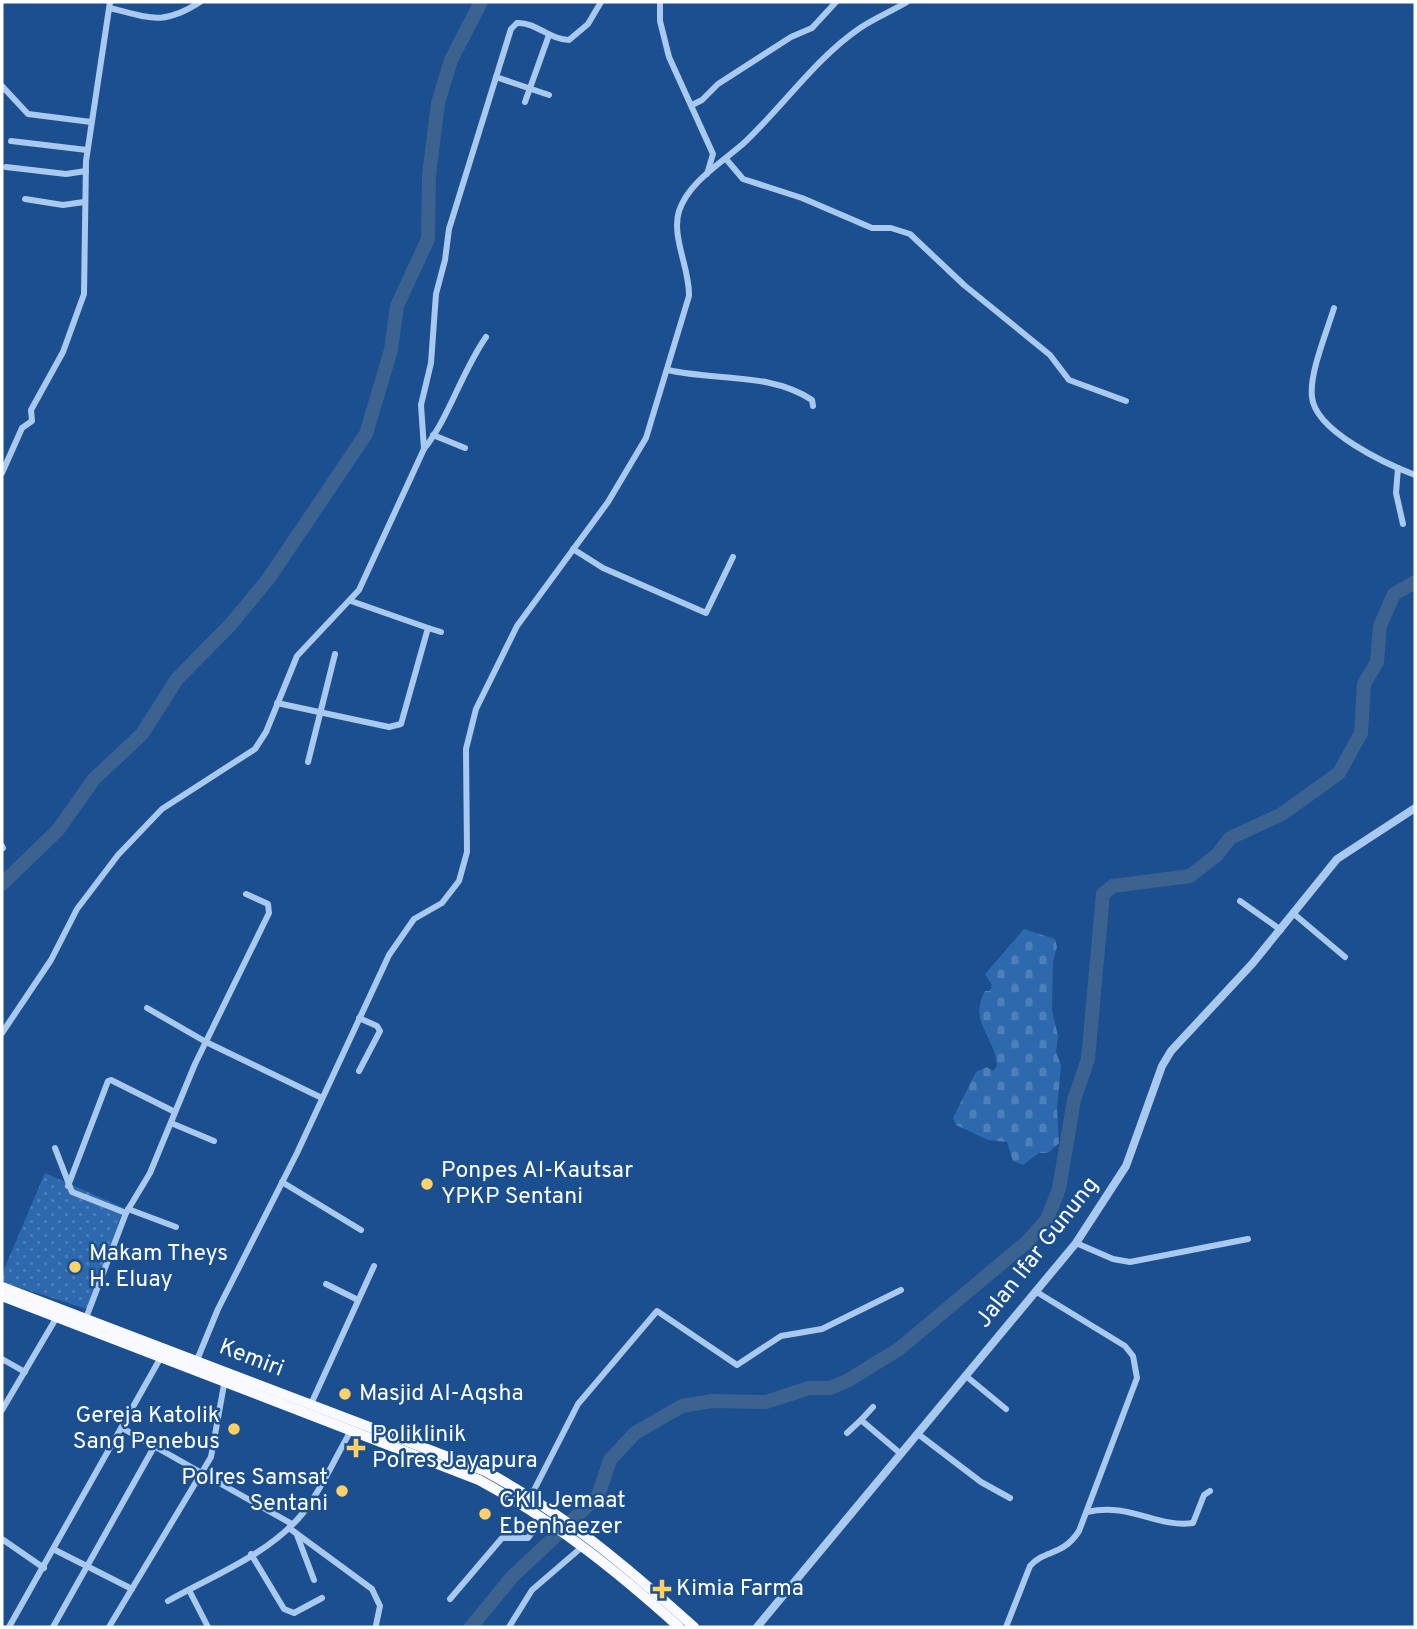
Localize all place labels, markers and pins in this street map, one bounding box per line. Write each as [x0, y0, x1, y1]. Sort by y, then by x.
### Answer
place label: Ponpes Al-Kautsar YPKP Sentani [441, 1157, 633, 1212]
marker: Ponpes Al-Kautsar YPKP Sentani [419, 1176, 435, 1192]
place label: Makam Theys H. Eluay [89, 1240, 228, 1295]
marker: Makam Theys H. Eluay [67, 1259, 83, 1275]
place label: Masjid Al-Aqsha [359, 1380, 524, 1409]
marker: Masjid Al-Aqsha [337, 1386, 353, 1402]
place label: Gereja Katolik Sang Penebus [73, 1402, 220, 1457]
marker: Gereja Katolik Sang Penebus [226, 1421, 242, 1437]
place label: Poliklinik Polres Jayapura [372, 1421, 538, 1476]
marker: Poliklinik Polres Jayapura [346, 1438, 366, 1458]
place label: Polres Samsat Sentani [181, 1464, 328, 1519]
marker: Polres Samsat Sentani [334, 1483, 350, 1499]
place label: GKII Jemaat Ebenhaezer [499, 1487, 626, 1542]
marker: GKII Jemaat Ebenhaezer [477, 1506, 493, 1522]
place label: Kimia Farma [676, 1575, 804, 1604]
marker: Kimia Farma [654, 1581, 670, 1597]

